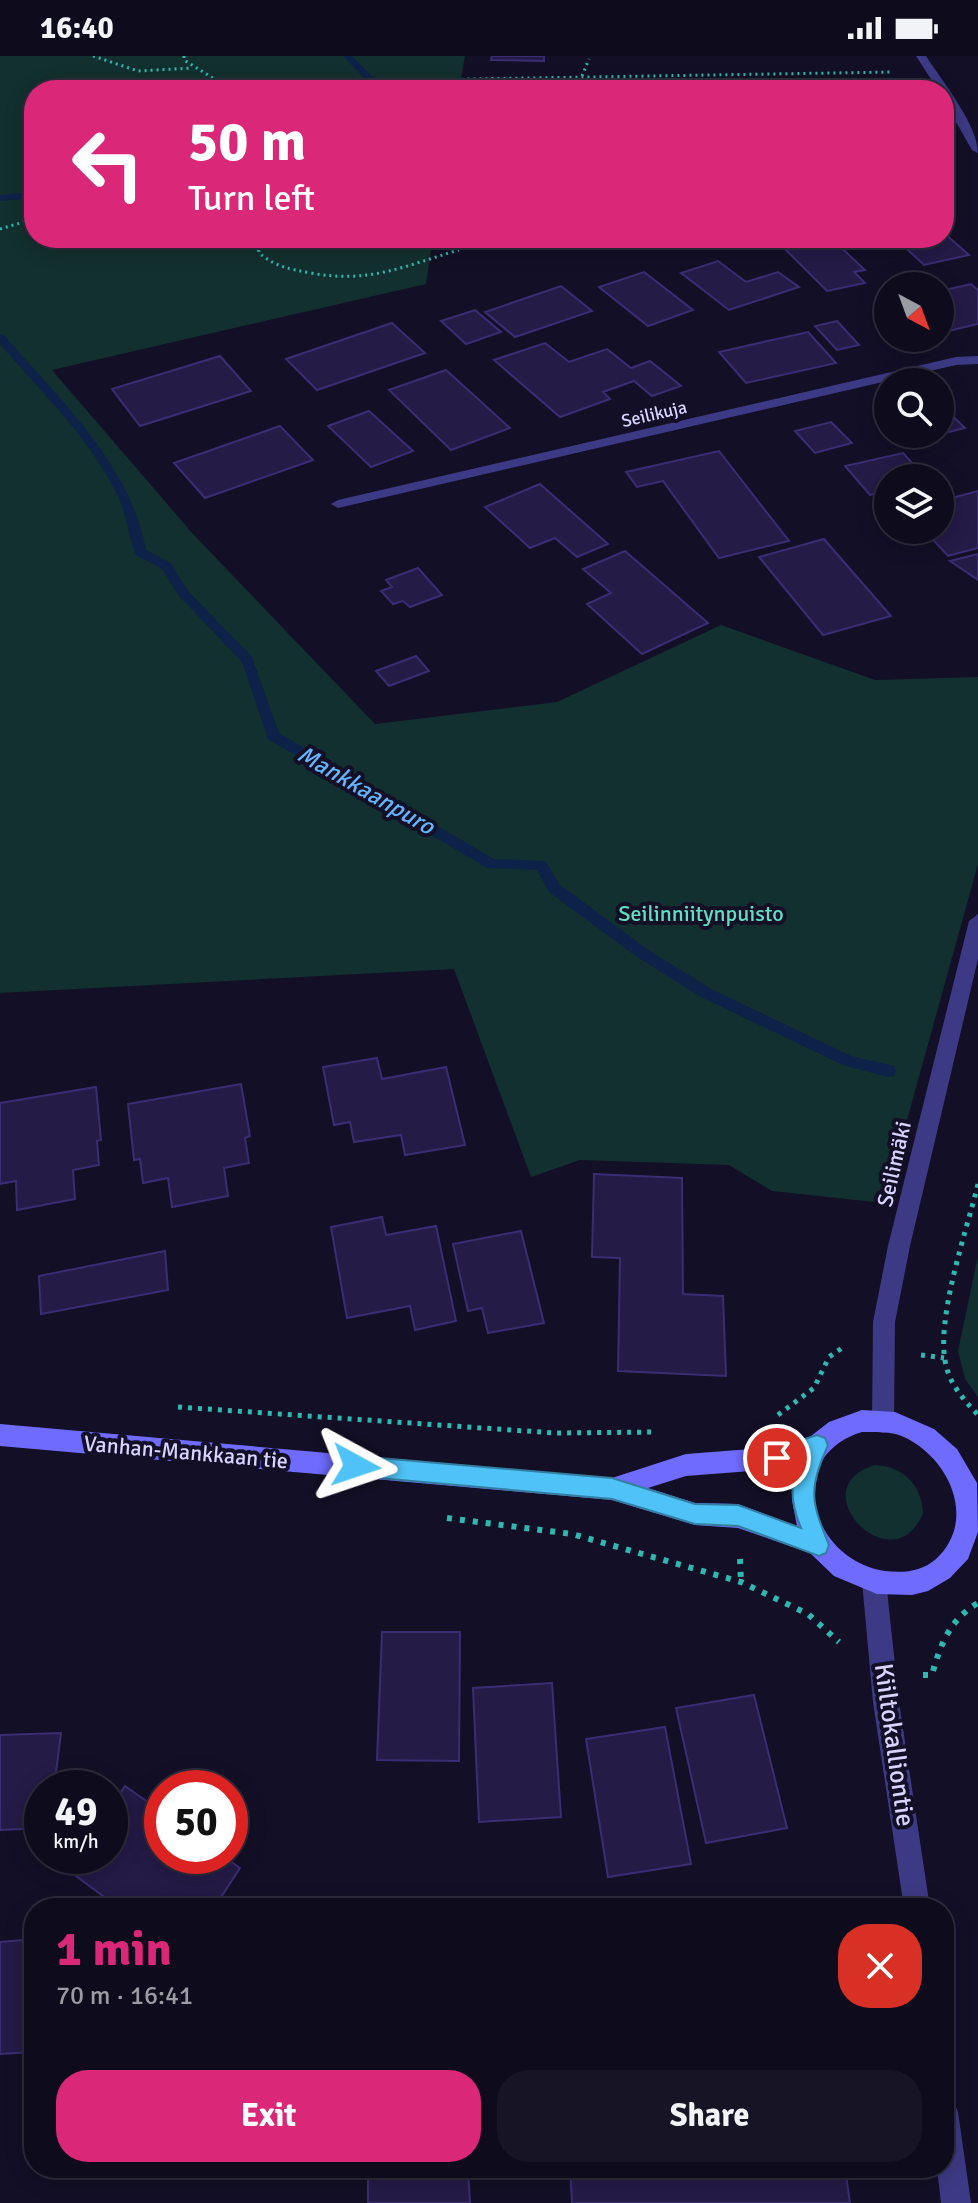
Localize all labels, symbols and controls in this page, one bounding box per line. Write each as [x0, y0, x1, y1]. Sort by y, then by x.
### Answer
text: 16:40 [40, 10, 114, 47]
text: 50 m [188, 107, 306, 176]
icon: left [56, 112, 160, 216]
text: Turn left [188, 176, 315, 221]
north arrow [874, 272, 954, 352]
map controls [874, 272, 954, 544]
button: search [874, 368, 954, 448]
street label: Seilikuja [619, 396, 689, 432]
button: layers [874, 464, 954, 544]
water label: Mankkaanpuro [292, 739, 441, 842]
park label: Seilinniitynpuisto [618, 900, 784, 927]
street label: Seilimäki [871, 1119, 917, 1209]
position arrow [314, 1424, 398, 1508]
pin [743, 1424, 811, 1492]
street label: Vanhan-Mankkaan tie [83, 1430, 289, 1474]
icon: arrive [755, 1436, 799, 1480]
street label: Kiiltokalliontie [867, 1661, 921, 1829]
speed limit sign: 50 [144, 1770, 248, 1874]
text: 49 [54, 1787, 98, 1837]
text: km/h [53, 1829, 99, 1854]
text: 1 min [56, 1920, 172, 1979]
button: close [838, 1924, 922, 2008]
text: 70 m · 16:41 [56, 1980, 193, 2012]
button: Exit [56, 2070, 481, 2162]
button: Share [497, 2070, 922, 2162]

